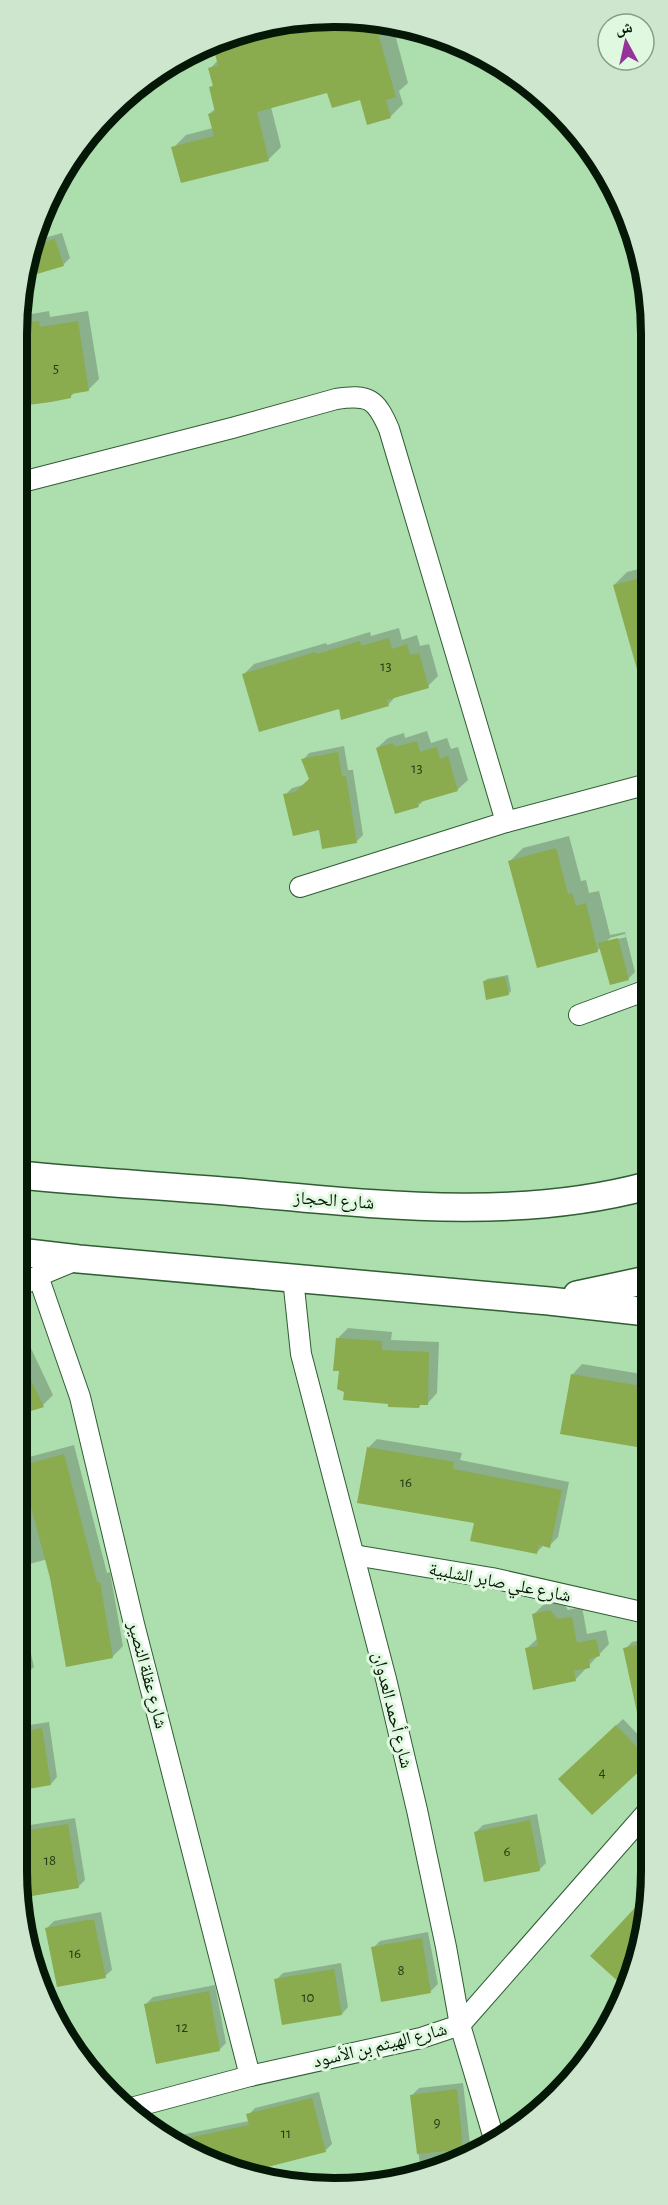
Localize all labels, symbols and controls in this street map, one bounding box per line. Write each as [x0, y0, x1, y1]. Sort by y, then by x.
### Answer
north arrow [596, 12, 656, 72]
text: ش [615, 19, 634, 38]
house number: 5 [53, 361, 59, 376]
house number: 13 [380, 659, 392, 674]
house number: 13 [411, 761, 423, 776]
street label: شارع الحجاز [292, 1189, 375, 1214]
house number: 16 [400, 1475, 412, 1490]
street label: شارع علي صابر الشلبية [426, 1560, 572, 1610]
street label: شارع عقلة النصير [123, 1619, 170, 1731]
street label: شارع أحمد العدوان [368, 1650, 418, 1770]
house number: 4 [598, 1765, 606, 1780]
house number: 6 [503, 1844, 511, 1859]
house number: 18 [44, 1853, 56, 1868]
house number: 16 [69, 1946, 81, 1961]
house number: 8 [397, 1963, 405, 1978]
house number: 10 [301, 1990, 315, 2005]
house number: 12 [176, 2020, 188, 2035]
street label: شارع الهيثم بن الأسود [311, 2020, 450, 2073]
house number: 9 [433, 2115, 441, 2130]
house number: 11 [281, 2126, 291, 2141]

